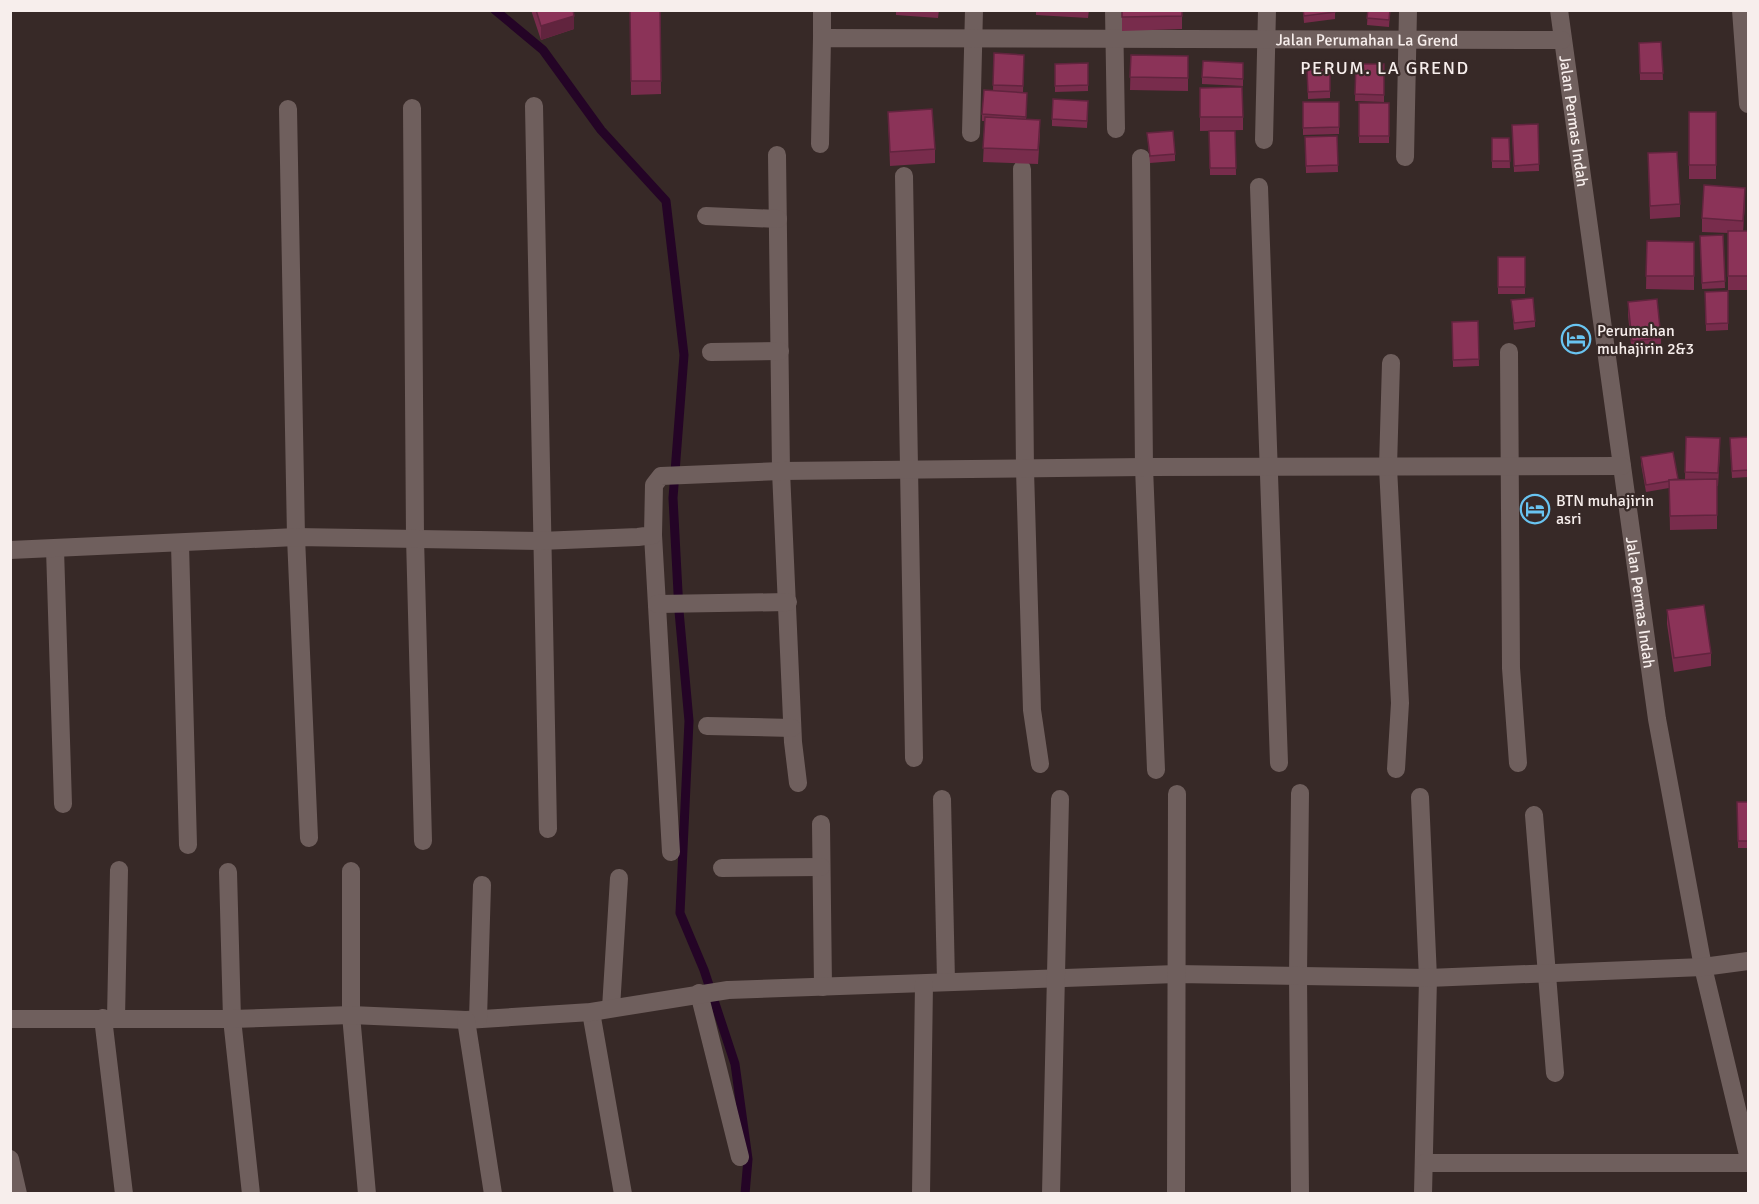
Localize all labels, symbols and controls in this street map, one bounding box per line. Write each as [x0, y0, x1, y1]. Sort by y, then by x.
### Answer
street label: Jalan Perumahan La Grend [1276, 30, 1458, 51]
street label: Jalan Permas Indah [1554, 54, 1592, 188]
district label: PERUM. LA GREND [1300, 57, 1470, 79]
place label: Perumahan muhajirin 2&3 [1597, 321, 1694, 359]
hotel icon: Perumahan muhajirin 2&3 [1560, 323, 1592, 355]
place label: BTN muhajirin asri [1556, 491, 1654, 529]
hotel icon: BTN muhajirin asri [1519, 493, 1551, 525]
street label: Jalan Permas Indah [1621, 535, 1659, 670]

